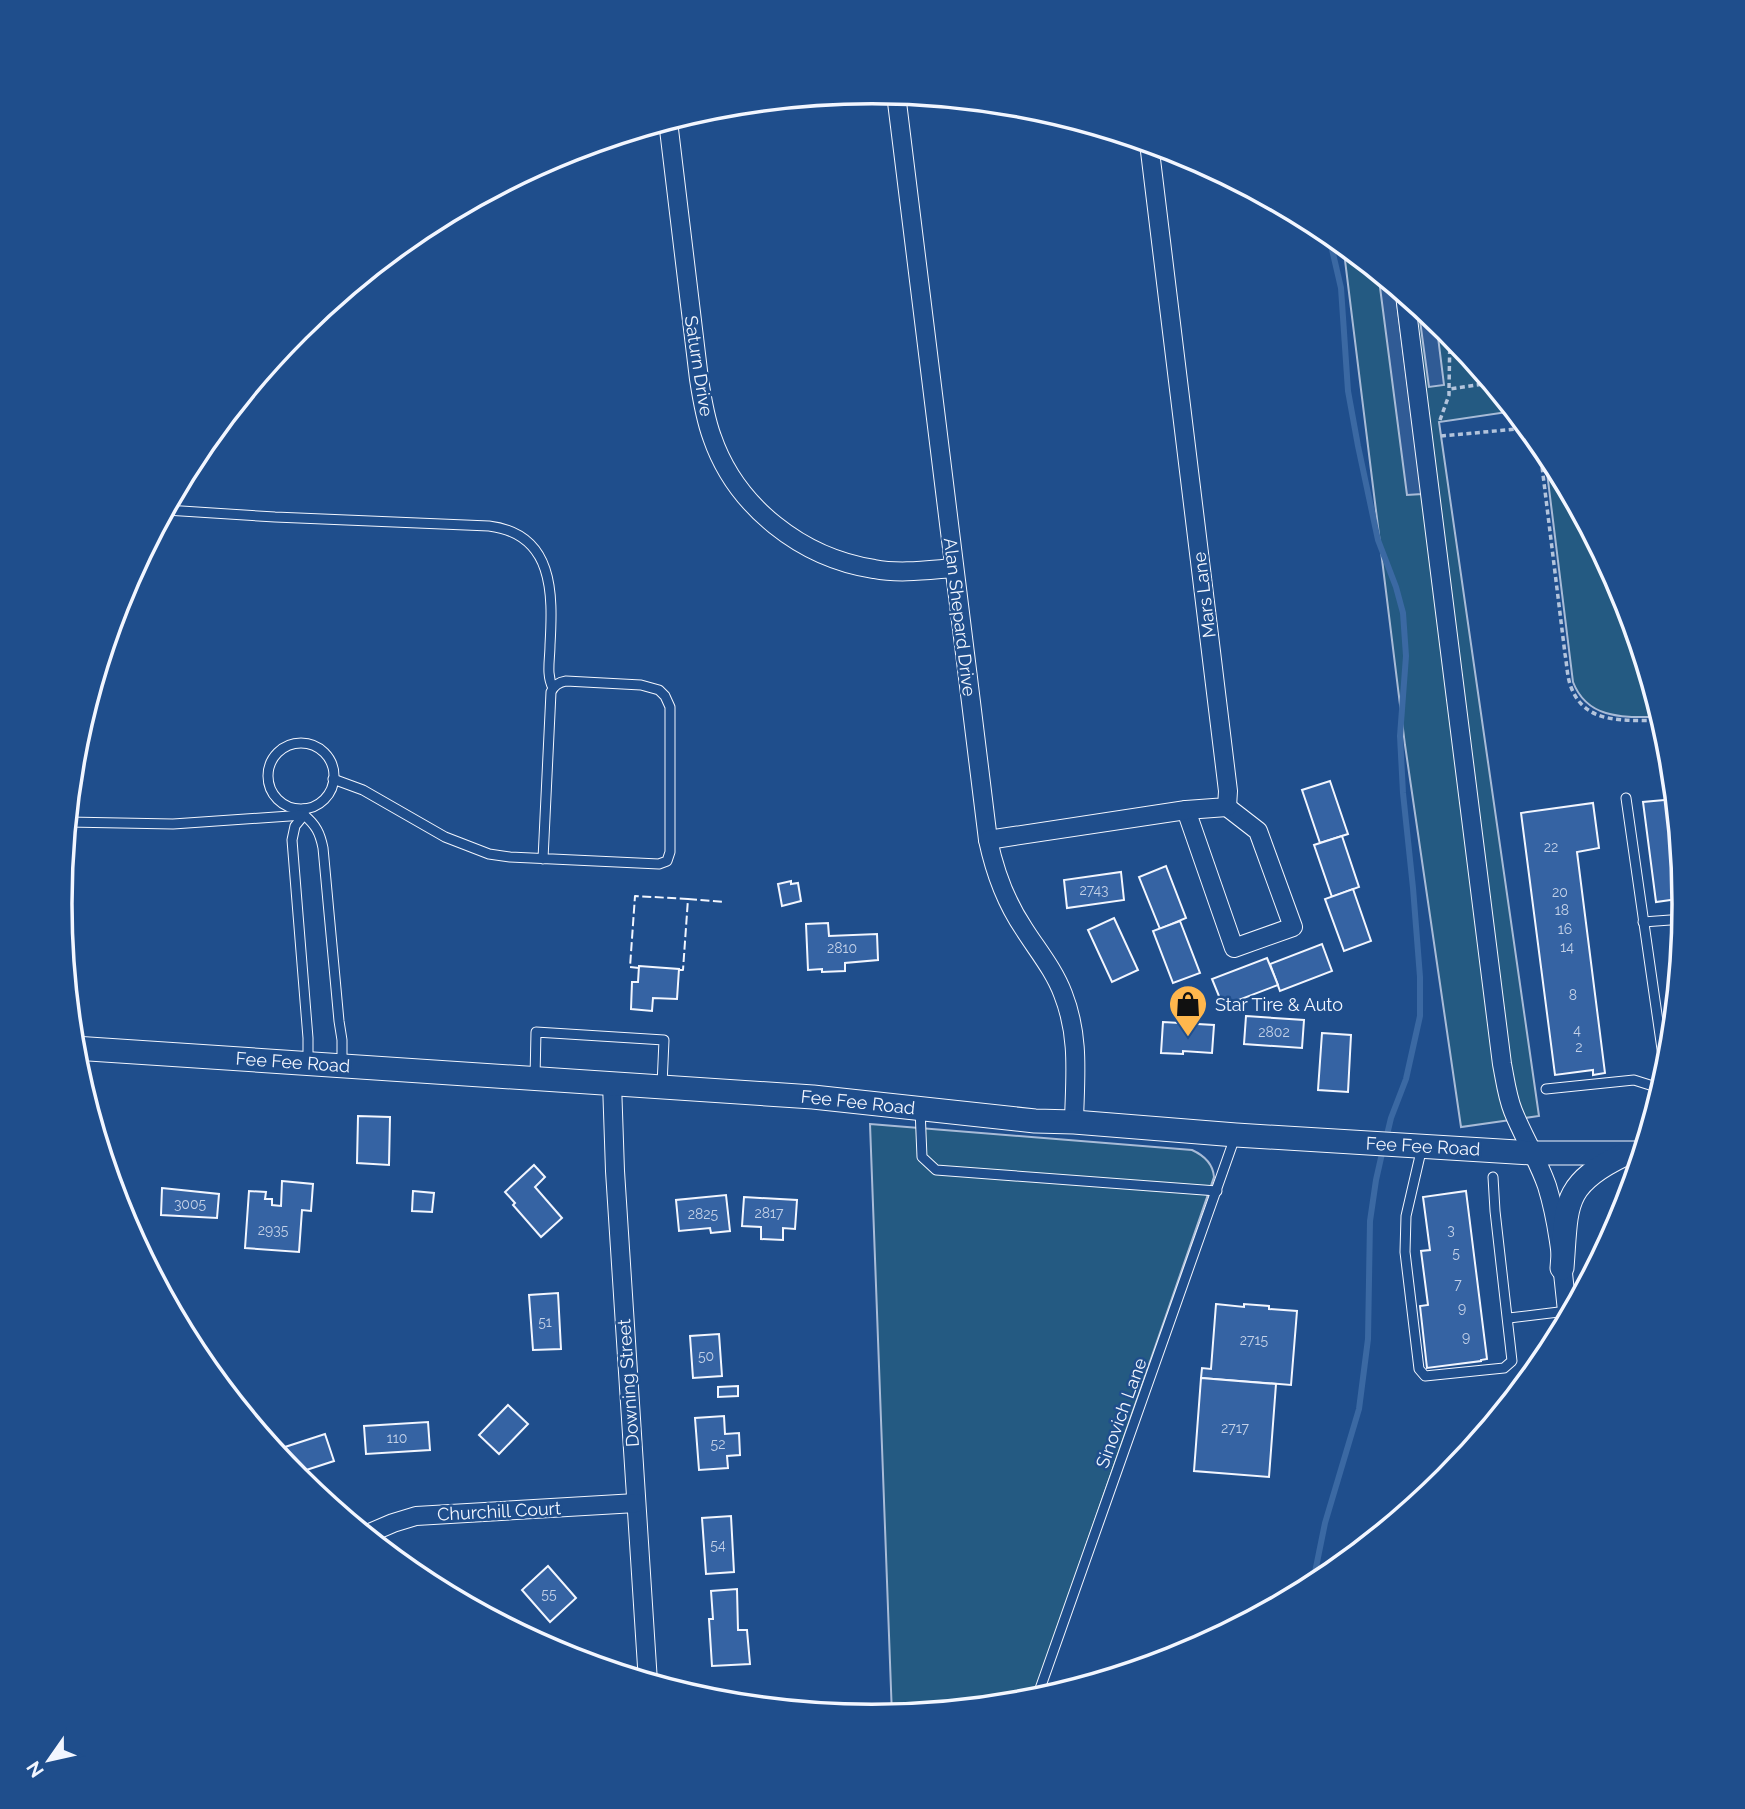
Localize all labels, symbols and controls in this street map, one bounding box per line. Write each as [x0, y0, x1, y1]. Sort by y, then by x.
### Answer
street label: Saturn Drive [681, 314, 717, 418]
street label: Alan Shepard Drive [940, 536, 980, 698]
street label: Mars Lane [1188, 550, 1220, 639]
house number: 22 [1544, 839, 1558, 855]
house number: 2743 [1079, 882, 1109, 898]
house number: 20 [1552, 884, 1568, 900]
house number: 18 [1555, 902, 1569, 918]
house number: 16 [1558, 921, 1572, 937]
house number: 14 [1560, 939, 1574, 955]
house number: 2810 [827, 940, 857, 956]
shop icon: Star Tire & Auto [1167, 983, 1209, 1038]
house number: 8 [1569, 987, 1577, 1003]
place label: Star Tire & Auto [1215, 994, 1343, 1015]
house number: 4 [1573, 1022, 1581, 1038]
house number: 2802 [1258, 1024, 1290, 1040]
house number: 2 [1575, 1039, 1583, 1055]
street label: Fee Fee Road [235, 1048, 351, 1076]
street label: Fee Fee Road [800, 1086, 916, 1118]
street label: Fee Fee Road [1365, 1133, 1481, 1159]
house number: 3005 [174, 1196, 206, 1212]
house number: 2817 [754, 1205, 784, 1221]
house number: 2825 [688, 1206, 719, 1222]
house number: 2935 [258, 1222, 289, 1238]
house number: 3 [1447, 1222, 1455, 1238]
house number: 5 [1452, 1245, 1460, 1261]
house number: 7 [1454, 1276, 1462, 1292]
house number: 9 [1458, 1300, 1466, 1316]
house number: 51 [538, 1314, 552, 1330]
street label: Downing Street [613, 1318, 643, 1448]
house number: 9 [1462, 1329, 1470, 1345]
house number: 2715 [1240, 1332, 1269, 1348]
house number: 50 [698, 1348, 714, 1364]
street label: Sinovich Lane [1091, 1355, 1151, 1471]
house number: 2717 [1221, 1420, 1250, 1436]
house number: 110 [387, 1430, 407, 1446]
house number: 52 [711, 1436, 725, 1452]
street label: Churchill Court [437, 1497, 561, 1525]
house number: 54 [710, 1537, 726, 1553]
house number: 55 [541, 1586, 557, 1602]
north arrow [14, 1725, 84, 1795]
text: N [22, 1757, 48, 1782]

